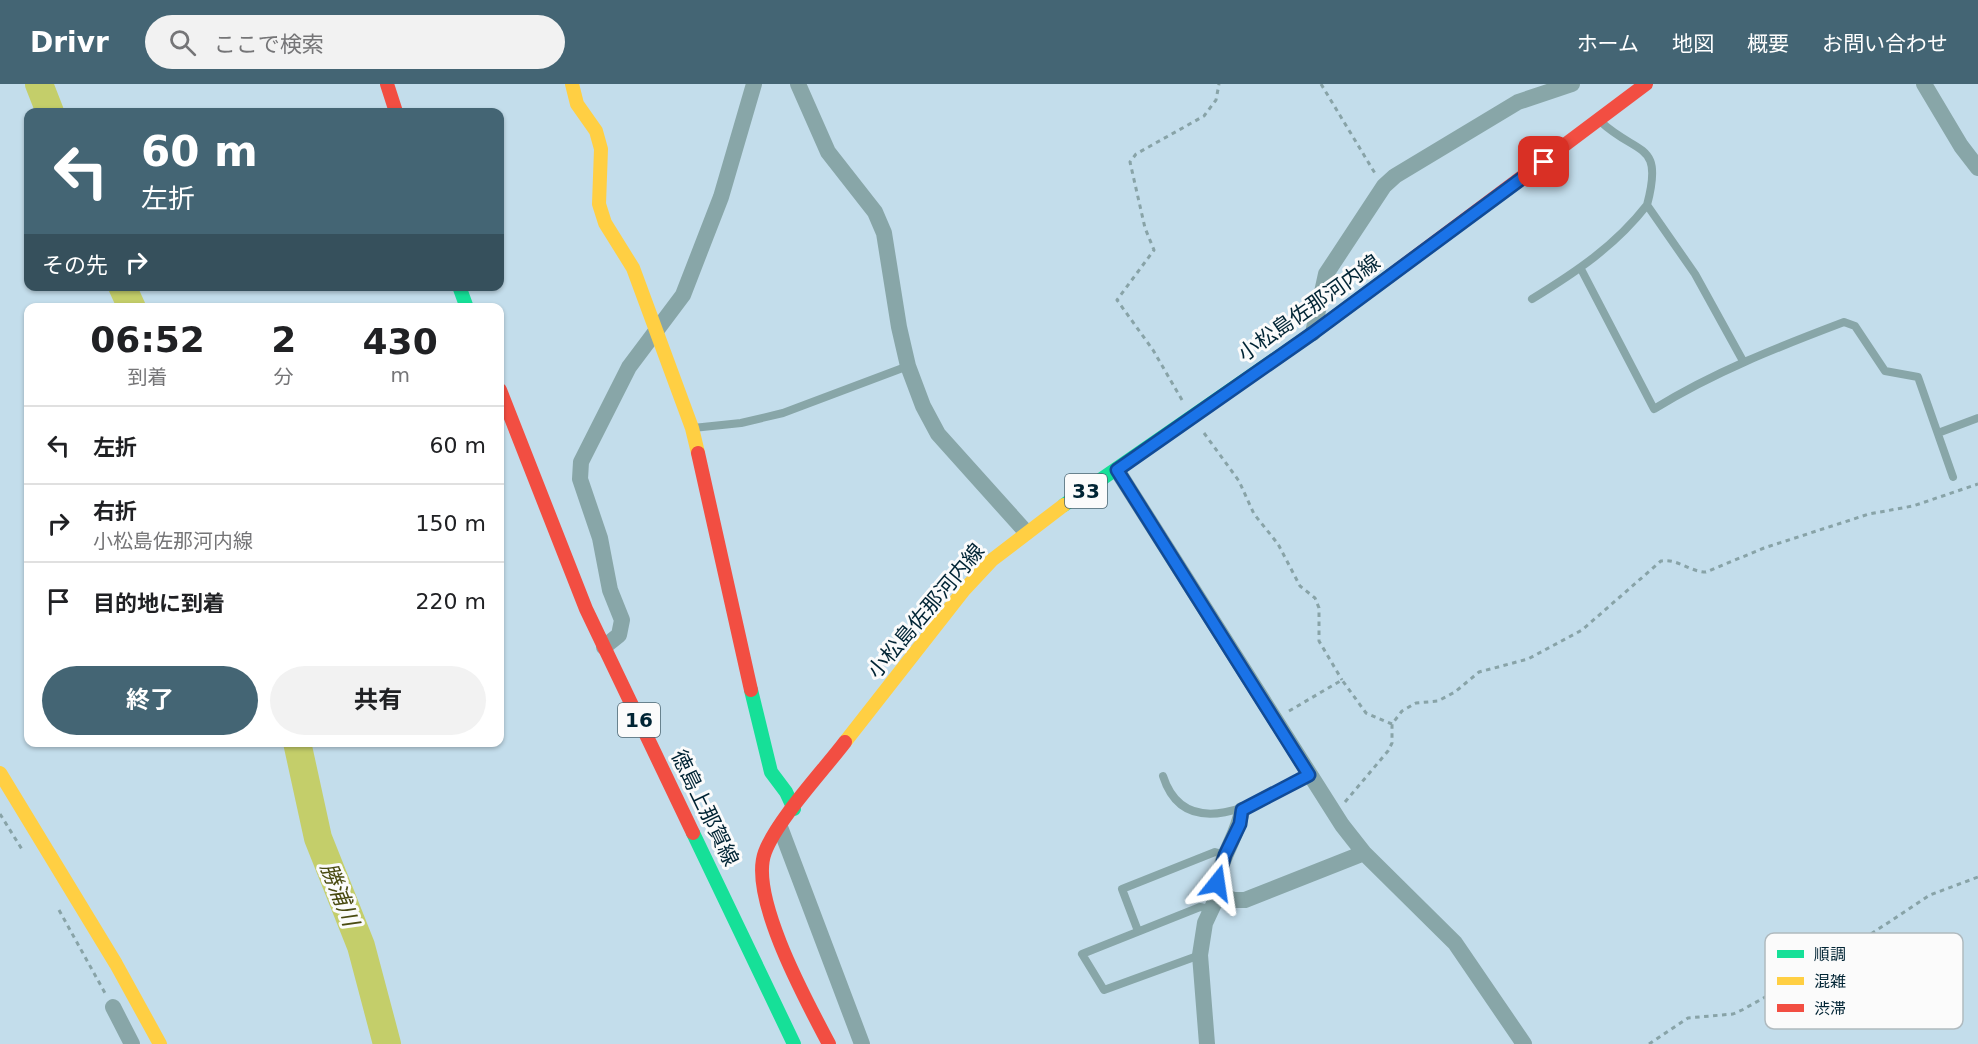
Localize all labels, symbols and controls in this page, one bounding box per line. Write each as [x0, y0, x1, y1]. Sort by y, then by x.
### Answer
search box [145, 15, 565, 69]
text: Drivr [30, 26, 109, 59]
icon: search [166, 26, 199, 59]
text: ここで検索 [214, 32, 324, 57]
text: ホーム [1577, 32, 1639, 56]
text: 地図 [1672, 32, 1714, 56]
text: 概要 [1747, 32, 1789, 56]
text: お問い合わせ [1822, 32, 1948, 56]
text: 60 m [141, 127, 258, 176]
icon: left [42, 132, 120, 210]
pin [1518, 136, 1569, 187]
icon: arrive [1527, 145, 1560, 178]
text: 左折 [141, 183, 195, 214]
icon: right [120, 246, 153, 279]
street label: 小松島佐那河内線 [1233, 250, 1385, 366]
text: その先 [42, 253, 108, 278]
text: 06:52 [90, 319, 205, 360]
text: 2 [271, 319, 296, 360]
text: 430 [363, 321, 438, 362]
text: m [390, 363, 410, 387]
text: 到着 [128, 365, 168, 389]
text: 分 [274, 365, 294, 389]
icon: left [42, 429, 75, 462]
text: 60 m [430, 433, 486, 458]
text: 左折 [93, 435, 137, 460]
road number: 33 [1065, 474, 1107, 508]
text: 右折 [93, 499, 137, 524]
icon: right [42, 507, 75, 540]
text: 150 m [416, 511, 486, 536]
text: 小松島佐那河内線 [93, 529, 253, 553]
street label: 小松島佐那河内線 [863, 539, 989, 683]
icon: arrive [42, 585, 75, 618]
text: 220 m [416, 589, 486, 614]
text: 目的地に到着 [93, 591, 225, 616]
button: 終了 [42, 666, 258, 735]
button: 共有 [270, 666, 486, 735]
road number: 16 [618, 703, 660, 737]
street label: 徳島上那賀線 [667, 746, 743, 870]
position arrow [1185, 851, 1249, 915]
water label: 勝浦川 [316, 859, 364, 931]
legend [1765, 933, 1963, 1029]
text: 順調 [1814, 945, 1846, 964]
text: 混雑 [1814, 972, 1846, 991]
text: 渋滞 [1814, 999, 1846, 1018]

